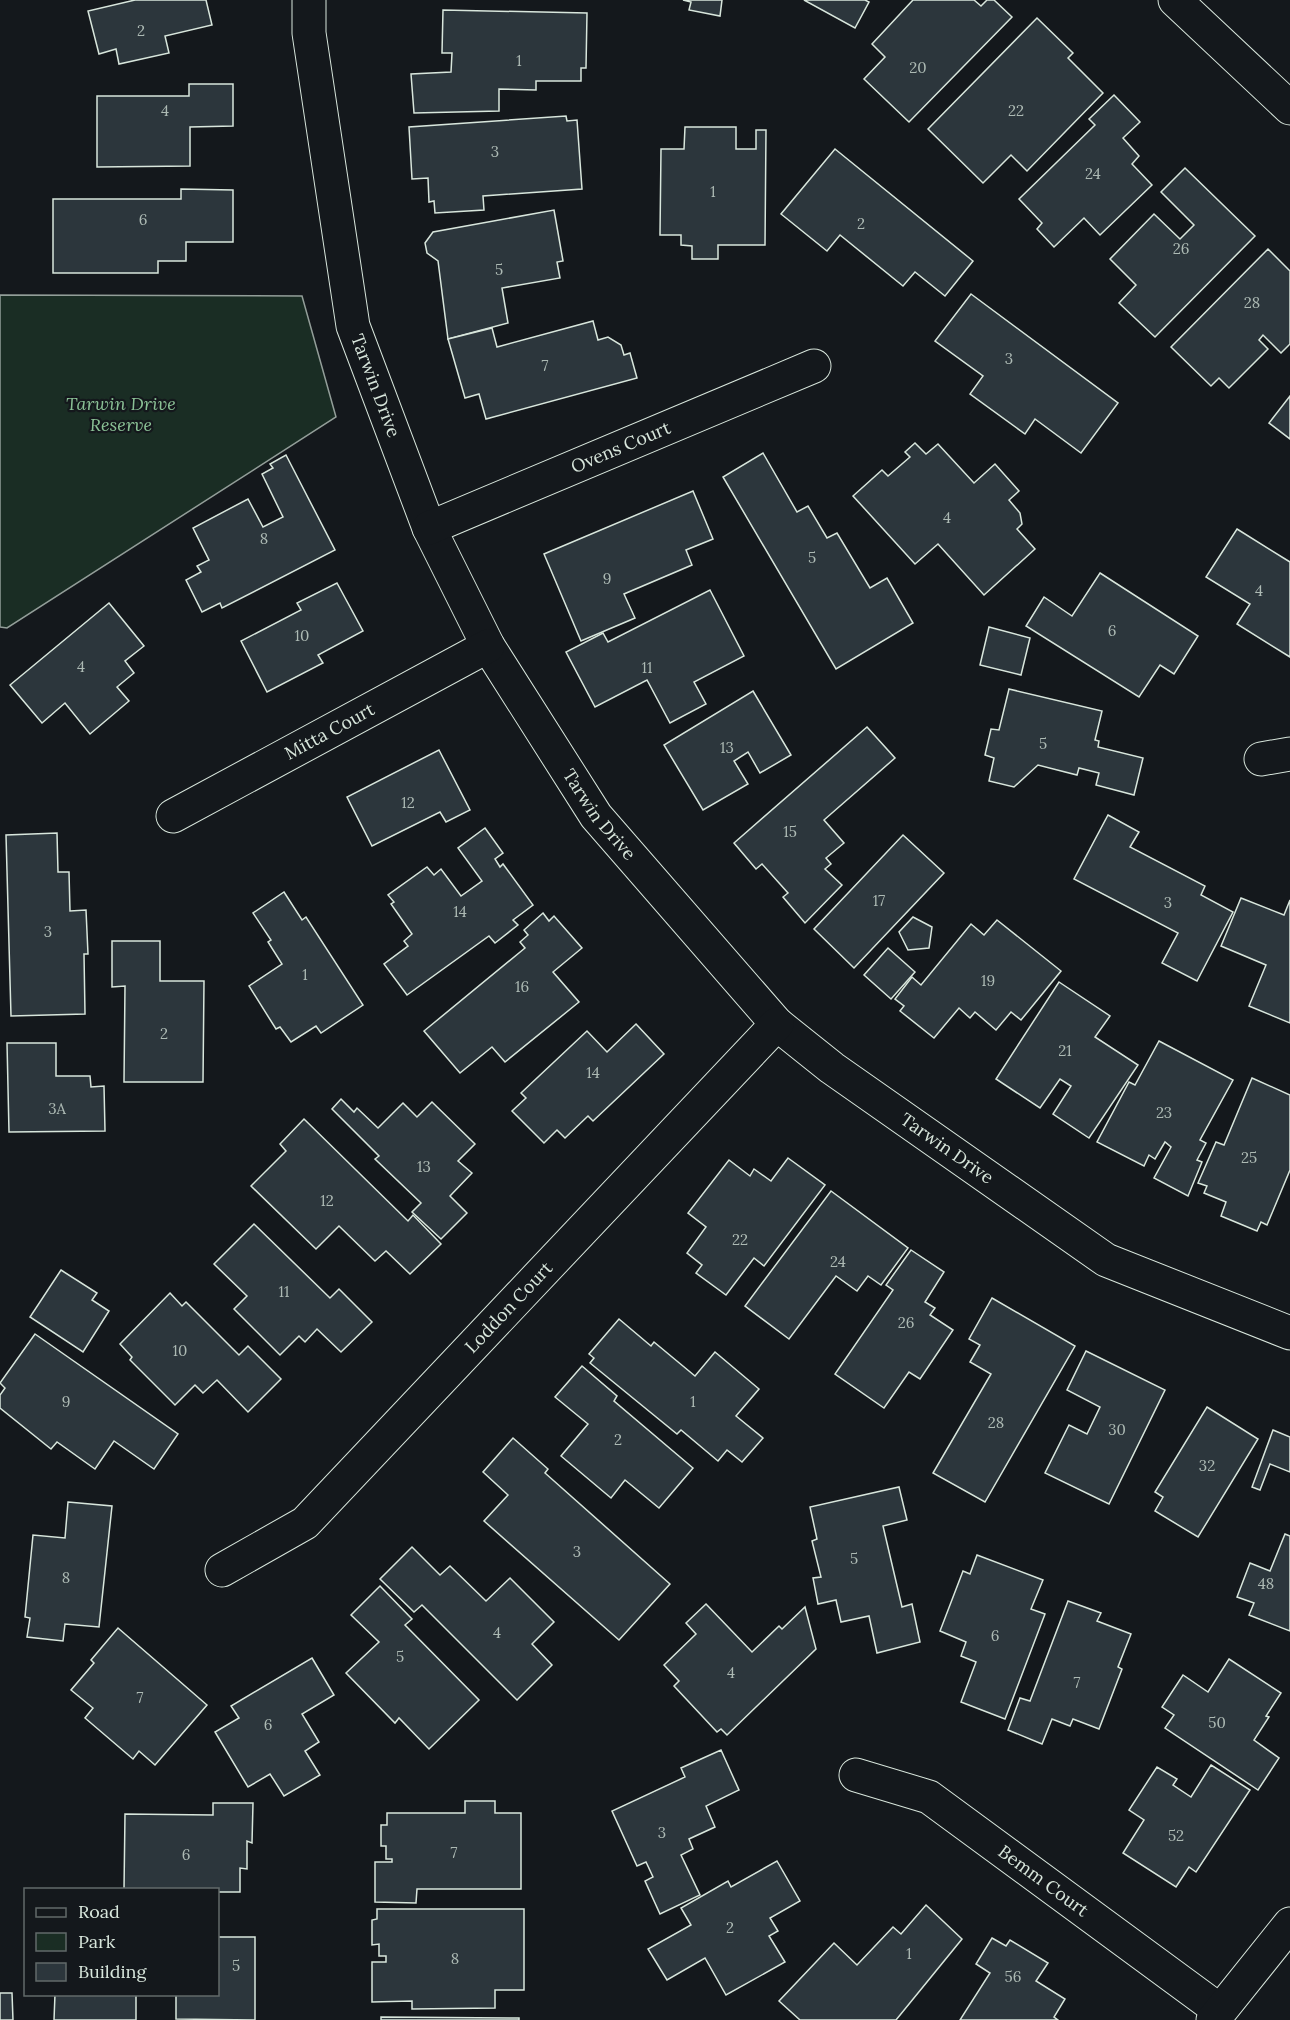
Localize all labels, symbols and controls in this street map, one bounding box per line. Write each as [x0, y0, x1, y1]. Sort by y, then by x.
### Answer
house number: 2 [137, 21, 145, 40]
house number: 1 [516, 51, 522, 70]
house number: 20 [909, 58, 927, 77]
house number: 4 [161, 101, 169, 120]
house number: 22 [1008, 101, 1024, 120]
house number: 3 [491, 142, 499, 161]
house number: 24 [1085, 164, 1101, 183]
house number: 1 [710, 182, 716, 201]
house number: 6 [139, 210, 147, 229]
house number: 2 [857, 214, 865, 233]
house number: 26 [1173, 239, 1189, 258]
house number: 5 [495, 260, 503, 279]
house number: 28 [1244, 293, 1260, 312]
street label: Tarwin Drive [346, 331, 406, 441]
house number: 3 [1005, 349, 1013, 368]
house number: 7 [542, 356, 549, 375]
park label: Tarwin Drive Reserve [66, 392, 176, 436]
street label: Ovens Court [567, 416, 674, 478]
house number: 4 [943, 508, 951, 527]
house number: 8 [260, 529, 268, 548]
house number: 5 [808, 548, 816, 567]
house number: 9 [603, 569, 611, 588]
house number: 4 [1255, 581, 1263, 600]
house number: 6 [1108, 621, 1116, 640]
house number: 10 [295, 626, 309, 645]
house number: 4 [77, 657, 85, 676]
house number: 11 [642, 658, 652, 677]
street label: Mitta Court [280, 697, 378, 765]
house number: 5 [1039, 734, 1047, 753]
house number: 13 [720, 738, 734, 757]
street label: Tarwin Drive [558, 764, 641, 865]
house number: 12 [401, 793, 415, 812]
house number: 15 [783, 822, 797, 841]
house number: 17 [873, 891, 885, 910]
house number: 3 [1164, 893, 1172, 912]
house number: 14 [453, 902, 467, 921]
house number: 3 [44, 922, 52, 941]
house number: 1 [302, 965, 308, 984]
house number: 19 [981, 971, 995, 990]
house number: 16 [515, 977, 529, 996]
house number: 2 [160, 1024, 168, 1043]
house number: 21 [1058, 1041, 1072, 1060]
house number: 14 [586, 1063, 600, 1082]
house number: 3A [48, 1099, 66, 1118]
house number: 23 [1156, 1103, 1172, 1122]
street label: Tarwin Drive [896, 1108, 998, 1189]
house number: 25 [1241, 1148, 1257, 1167]
house number: 13 [417, 1157, 431, 1176]
house number: 12 [320, 1191, 334, 1210]
house number: 22 [732, 1230, 748, 1249]
house number: 24 [830, 1252, 846, 1271]
street label: Loddon Court [460, 1257, 557, 1358]
house number: 11 [279, 1282, 289, 1301]
house number: 26 [898, 1313, 914, 1332]
house number: 10 [173, 1341, 187, 1360]
house number: 9 [62, 1392, 70, 1411]
house number: 1 [690, 1392, 696, 1411]
house number: 28 [988, 1413, 1004, 1432]
house number: 30 [1108, 1420, 1126, 1439]
house number: 2 [614, 1430, 622, 1449]
house number: 32 [1199, 1456, 1215, 1475]
house number: 3 [573, 1542, 581, 1561]
house number: 5 [850, 1549, 858, 1568]
house number: 8 [62, 1568, 70, 1587]
house number: 48 [1258, 1574, 1274, 1593]
house number: 4 [493, 1623, 501, 1642]
house number: 6 [991, 1626, 999, 1645]
house number: 5 [396, 1647, 404, 1666]
house number: 4 [727, 1663, 735, 1682]
house number: 7 [1074, 1673, 1081, 1692]
house number: 7 [137, 1688, 144, 1707]
house number: 50 [1208, 1713, 1226, 1732]
house number: 6 [264, 1715, 272, 1734]
house number: 3 [658, 1823, 666, 1842]
house number: 52 [1168, 1826, 1184, 1845]
street label: Bemm Court [994, 1840, 1093, 1921]
house number: 7 [451, 1843, 458, 1862]
house number: 6 [182, 1845, 190, 1864]
legend [24, 1888, 219, 1996]
text: Road [78, 1900, 120, 1923]
house number: 2 [726, 1918, 734, 1937]
text: Park [78, 1930, 116, 1953]
house number: 1 [906, 1944, 912, 1963]
house number: 8 [451, 1949, 459, 1968]
house number: 5 [232, 1956, 240, 1975]
text: Building [78, 1960, 148, 1983]
house number: 56 [1005, 1967, 1021, 1986]

